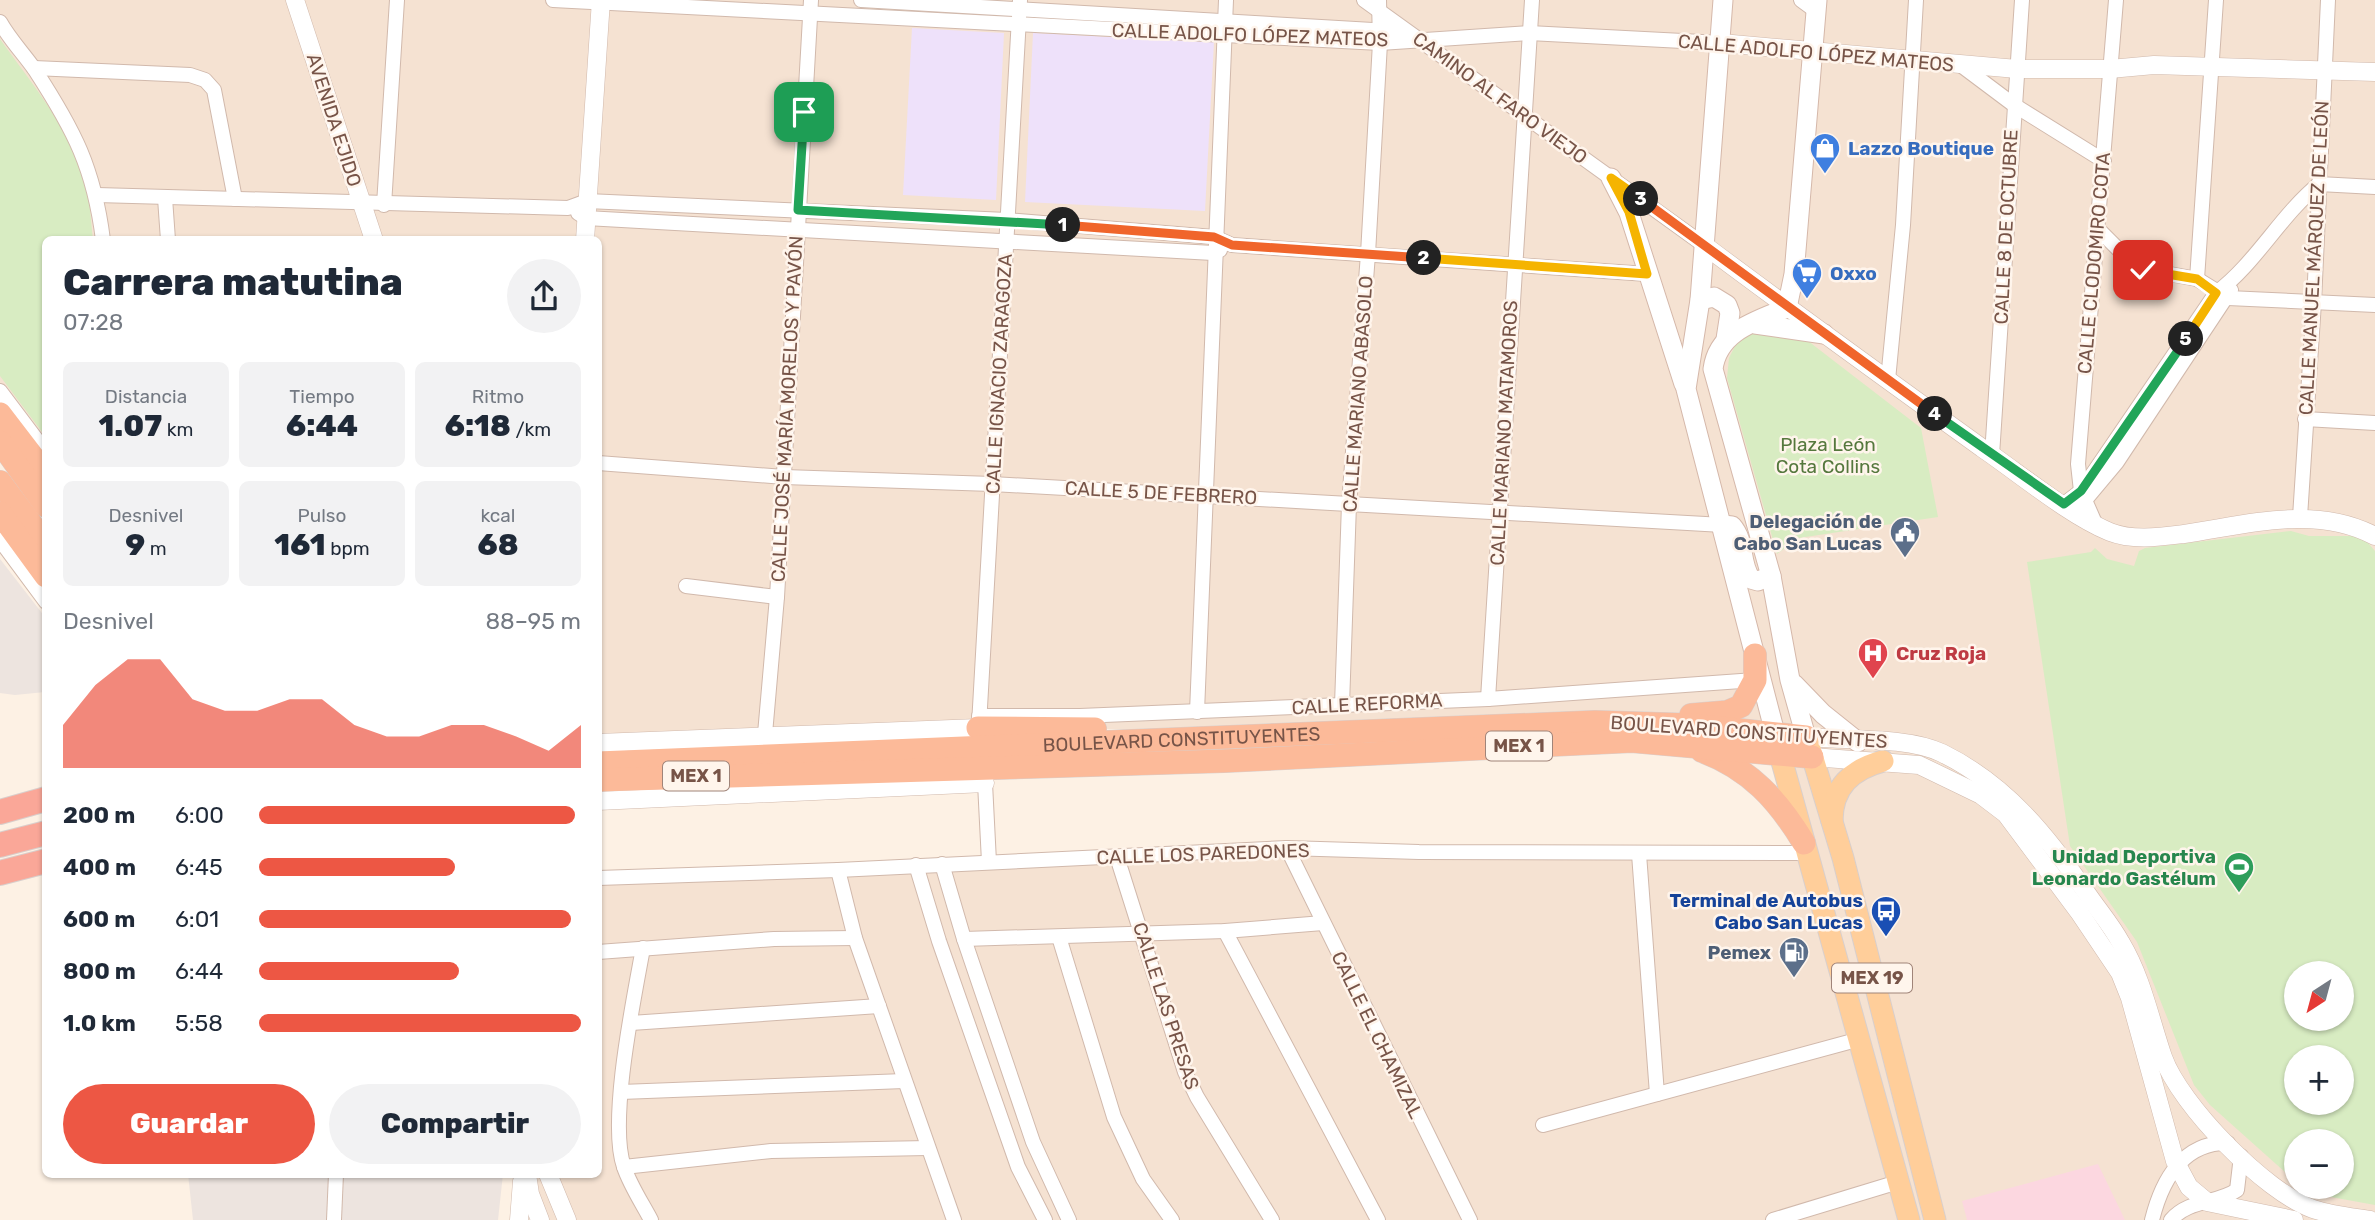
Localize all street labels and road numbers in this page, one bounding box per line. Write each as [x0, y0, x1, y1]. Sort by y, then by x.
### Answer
street label: CALLE ADOLFO LÓPEZ MATEOS [1111, 19, 1389, 51]
street label: CAMINO AL FARO VIEJO [1408, 27, 1592, 169]
street label: CALLE ADOLFO LÓPEZ MATEOS [1677, 29, 1955, 77]
street label: AVENIDA EJIDO [302, 51, 366, 189]
street label: CALLE MANUEL MÁRQUEZ DE LEÓN [2294, 100, 2334, 416]
street label: CALLE 8 DE OCTUBRE [1989, 129, 2023, 325]
street label: CALLE CLODOMIRO COTA [2073, 151, 2115, 375]
street label: CALLE JOSÉ MARÍA MORELOS Y PAVÓN [766, 235, 808, 583]
street label: CALLE IGNACIO ZARAGOZA [981, 253, 1017, 495]
street label: CALLE MARIANO ABASOLO [1338, 275, 1378, 513]
street label: CALLE MARIANO MATAMOROS [1486, 300, 1522, 566]
street label: CALLE 5 DE FEBRERO [1064, 476, 1258, 510]
street label: CALLE REFORMA [1291, 689, 1443, 719]
street label: BOULEVARD CONSTITUYENTES [1610, 711, 1888, 753]
street label: BOULEVARD CONSTITUYENTES [1042, 722, 1321, 756]
road number: MEX 1 [1486, 732, 1552, 760]
road number: MEX 1 [663, 762, 729, 790]
street label: CALLE LOS PAREDONES [1096, 839, 1310, 869]
street label: CALLE LAS PRESAS [1128, 919, 1204, 1093]
street label: CALLE EL CHAMIZAL [1326, 948, 1428, 1123]
road number: MEX 19 [1832, 964, 1912, 993]

